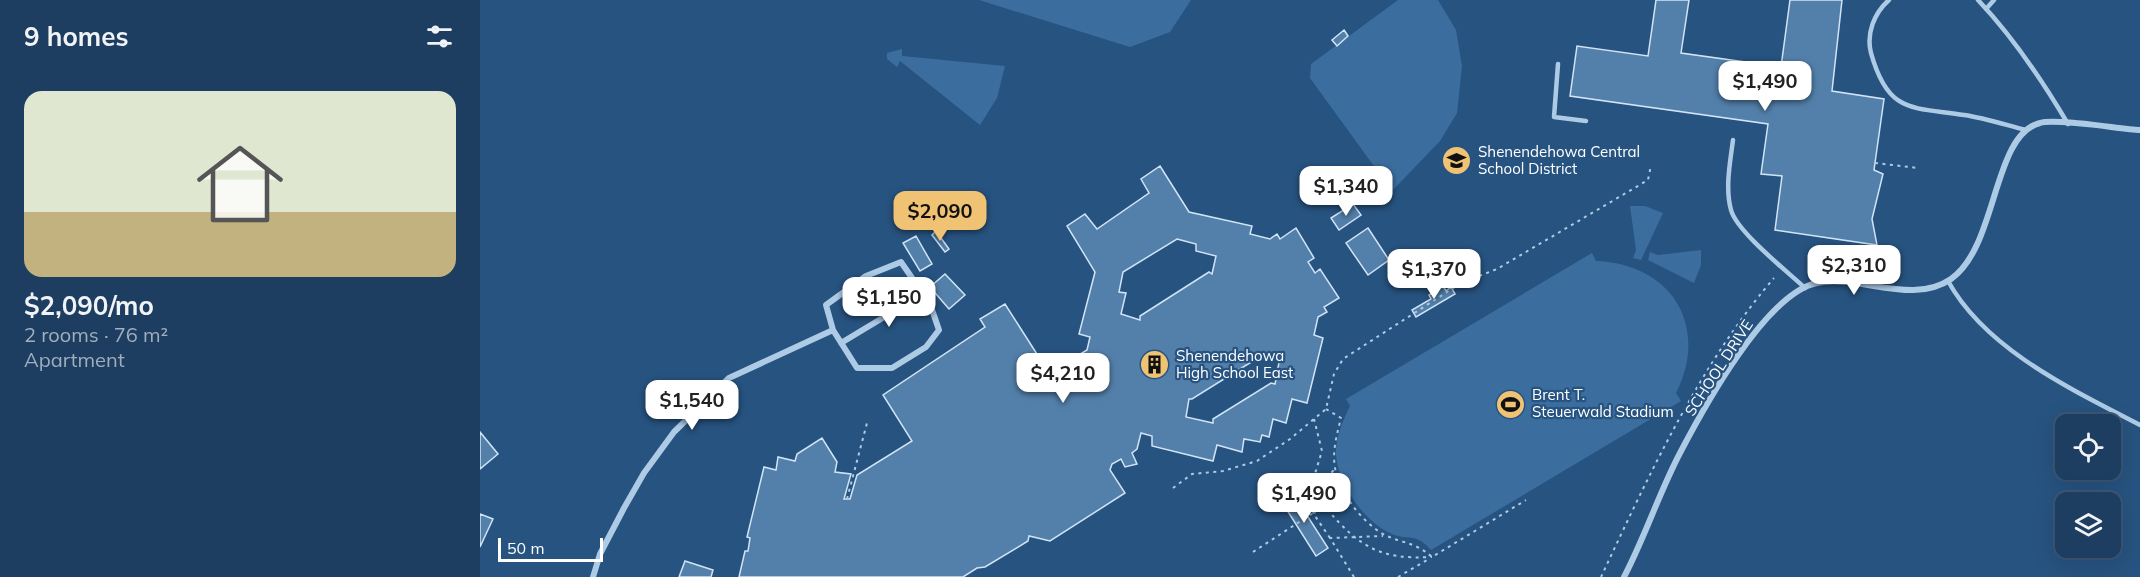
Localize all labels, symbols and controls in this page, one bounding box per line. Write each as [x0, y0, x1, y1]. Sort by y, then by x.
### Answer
text: 9 homes [24, 20, 128, 53]
icon: filters [423, 20, 456, 53]
pin: $1,490 [1716, 61, 1814, 112]
text: $1,490 [1733, 68, 1797, 93]
icon: home [186, 130, 294, 238]
place label: Shenendehowa Central School District [1478, 142, 1640, 178]
school or university icon: Shenendehowa Central School District [1441, 145, 1473, 177]
pin: $1,340 [1297, 166, 1395, 217]
text: $1,340 [1314, 173, 1378, 198]
pin: $2,090 [891, 191, 989, 242]
text: $2,090 [908, 198, 972, 223]
pin: $2,310 [1805, 245, 1903, 296]
pin: $1,370 [1385, 249, 1483, 300]
text: $2,310 [1822, 252, 1886, 277]
text: $1,370 [1402, 256, 1466, 281]
pin: $1,150 [840, 277, 938, 328]
text: $1,150 [857, 284, 921, 309]
text: $2,090/mo [24, 289, 154, 322]
street label: SCHOOL DRIVE [1680, 316, 1757, 419]
text: 2 rooms · 76 m² [24, 322, 168, 347]
place label: Shenendehowa High School East [1176, 346, 1293, 382]
text: Apartment [24, 347, 125, 372]
building icon: Shenendehowa High School East [1139, 349, 1171, 381]
pin: $4,210 [1014, 353, 1112, 404]
text: $4,210 [1031, 360, 1095, 385]
pin: $1,540 [643, 380, 741, 431]
place label: Brent T. Steuerwald Stadium [1532, 385, 1674, 421]
text: $1,540 [660, 387, 724, 412]
sports icon: Brent T. Steuerwald Stadium [1495, 388, 1527, 420]
map controls [2055, 414, 2121, 558]
button: locate [2055, 414, 2121, 480]
pin: $1,490 [1255, 473, 1353, 524]
text: $1,490 [1272, 480, 1336, 505]
button: layers [2055, 492, 2121, 558]
scale bar [498, 535, 603, 562]
text: 50 m [507, 538, 544, 558]

